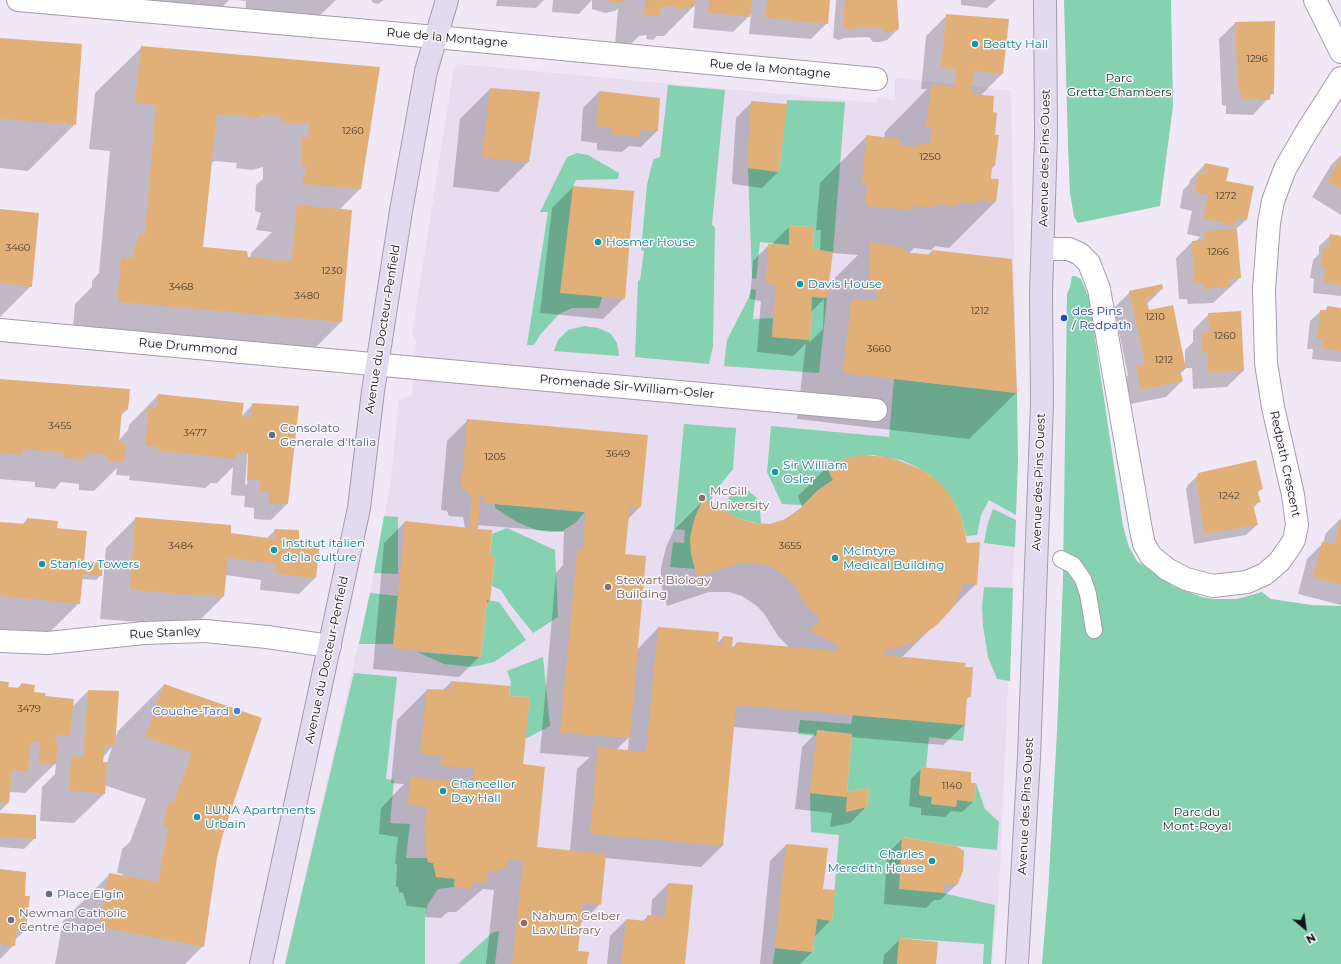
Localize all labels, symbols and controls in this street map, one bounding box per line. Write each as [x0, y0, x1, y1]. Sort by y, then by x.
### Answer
street label: Rue de la Montagne [386, 26, 508, 50]
place label: Beatty Hall [983, 37, 1048, 51]
marker: Beatty Hall [970, 39, 980, 49]
house number: 1296 [1246, 53, 1268, 65]
street label: Rue de la Montagne [709, 57, 831, 81]
park label: Parc Gretta-Chambers [1067, 71, 1171, 99]
street label: Avenue des Pins Ouest [1037, 89, 1053, 227]
house number: 1260 [342, 125, 364, 137]
house number: 1250 [919, 151, 941, 163]
house number: 1272 [1216, 190, 1236, 202]
place label: Hosmer House [606, 235, 696, 249]
marker: Hosmer House [593, 237, 603, 247]
house number: 3460 [6, 242, 30, 254]
street label: Avenue du Docteur-Penfield [363, 243, 403, 415]
house number: 1266 [1207, 246, 1229, 258]
house number: 1230 [321, 265, 343, 277]
place label: Davis House [808, 277, 882, 291]
marker: Davis House [795, 279, 805, 289]
house number: 3468 [169, 281, 193, 293]
house number: 3480 [294, 290, 320, 302]
place label: des Pins / Redpath [1072, 304, 1131, 332]
house number: 1212 [971, 305, 989, 317]
house number: 1210 [1145, 311, 1165, 323]
marker: des Pins / Redpath [1059, 313, 1069, 323]
house number: 1260 [1214, 330, 1236, 342]
street label: Rue Drummond [138, 336, 238, 358]
house number: 3660 [867, 343, 891, 355]
house number: 1212 [1155, 354, 1173, 366]
street label: Promenade Sir-William-Osler [539, 372, 715, 402]
street label: Redpath Crescent [1267, 409, 1303, 519]
street label: Avenue des Pins Ouest [1029, 413, 1049, 551]
house number: 3455 [48, 420, 72, 432]
place label: Consolato Generale d'Italia [280, 421, 376, 449]
house number: 3477 [183, 427, 207, 439]
marker: Consolato Generale d'Italia [267, 430, 277, 440]
house number: 3649 [606, 448, 630, 460]
house number: 1205 [484, 451, 506, 463]
place label: Sir William Osler [783, 458, 847, 486]
marker: Sir William Osler [770, 467, 780, 477]
place label: McGill University [710, 484, 769, 512]
house number: 1242 [1218, 490, 1240, 502]
marker: McGill University [697, 493, 707, 503]
place label: Institut italien de la culture [282, 536, 365, 564]
house number: 3484 [168, 540, 194, 552]
house number: 3655 [779, 540, 801, 552]
place label: McIntyre Medical Building [843, 544, 945, 572]
marker: Institut italien de la culture [269, 545, 279, 555]
marker: McIntyre Medical Building [830, 553, 840, 563]
place label: Stanley Towers [50, 557, 139, 571]
marker: Stanley Towers [37, 559, 47, 569]
place label: Stewart Biology Building [616, 573, 711, 601]
street label: Avenue du Docteur-Penfield [302, 575, 352, 745]
marker: Stewart Biology Building [603, 582, 613, 592]
street label: Rue Stanley [129, 624, 201, 642]
house number: 3479 [17, 703, 41, 715]
place label: Couche-Tard [152, 704, 229, 718]
marker: Couche-Tard [232, 706, 242, 716]
street label: Avenue des Pins Ouest [1015, 737, 1037, 875]
place label: Chancellor Day Hall [451, 777, 516, 805]
house number: 1140 [942, 780, 962, 792]
marker: Chancellor Day Hall [438, 786, 448, 796]
place label: LUNA Apartments Urbain [205, 803, 315, 831]
park label: Parc du Mont-Royal [1162, 805, 1232, 833]
marker: LUNA Apartments Urbain [192, 812, 202, 822]
place label: Charles Meredith House [828, 847, 924, 875]
marker: Charles Meredith House [927, 856, 937, 866]
place label: Place Elgin [57, 887, 124, 901]
marker: Place Elgin [44, 889, 54, 899]
place label: Newman Catholic Centre Chapel [19, 906, 127, 934]
north arrow [1285, 908, 1325, 948]
place label: Nahum Gelber Law Library [532, 909, 621, 937]
marker: Newman Catholic Centre Chapel [6, 915, 16, 925]
marker: Nahum Gelber Law Library [519, 918, 529, 928]
text: N [1304, 930, 1318, 947]

